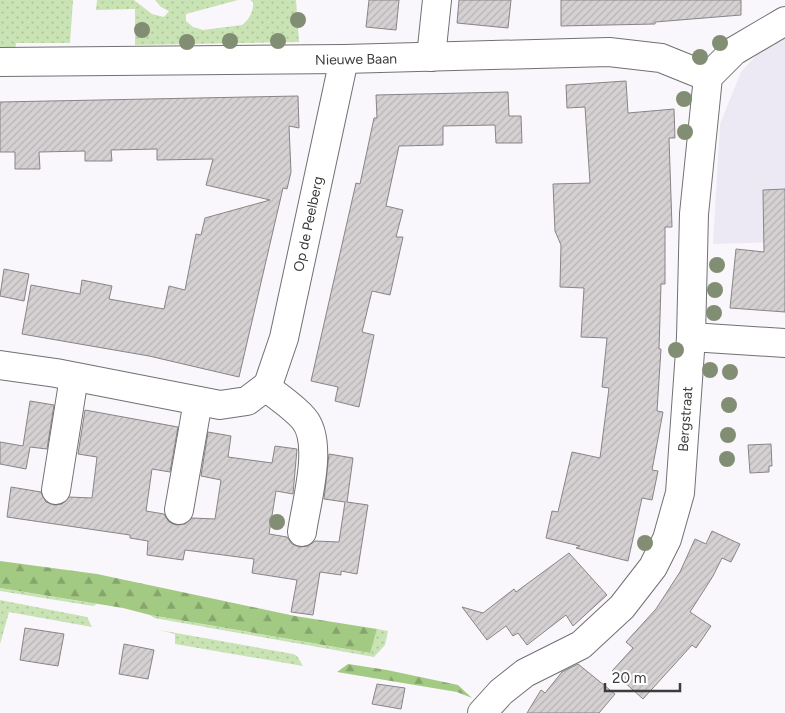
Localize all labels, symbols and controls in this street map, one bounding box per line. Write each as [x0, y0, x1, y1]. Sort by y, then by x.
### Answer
street label: Nieuwe Baan [315, 50, 397, 69]
street label: Op de Peelberg [290, 175, 327, 273]
street label: Bergstraat [675, 386, 696, 452]
scale bar [605, 660, 680, 692]
text: 20 m [612, 669, 646, 687]

